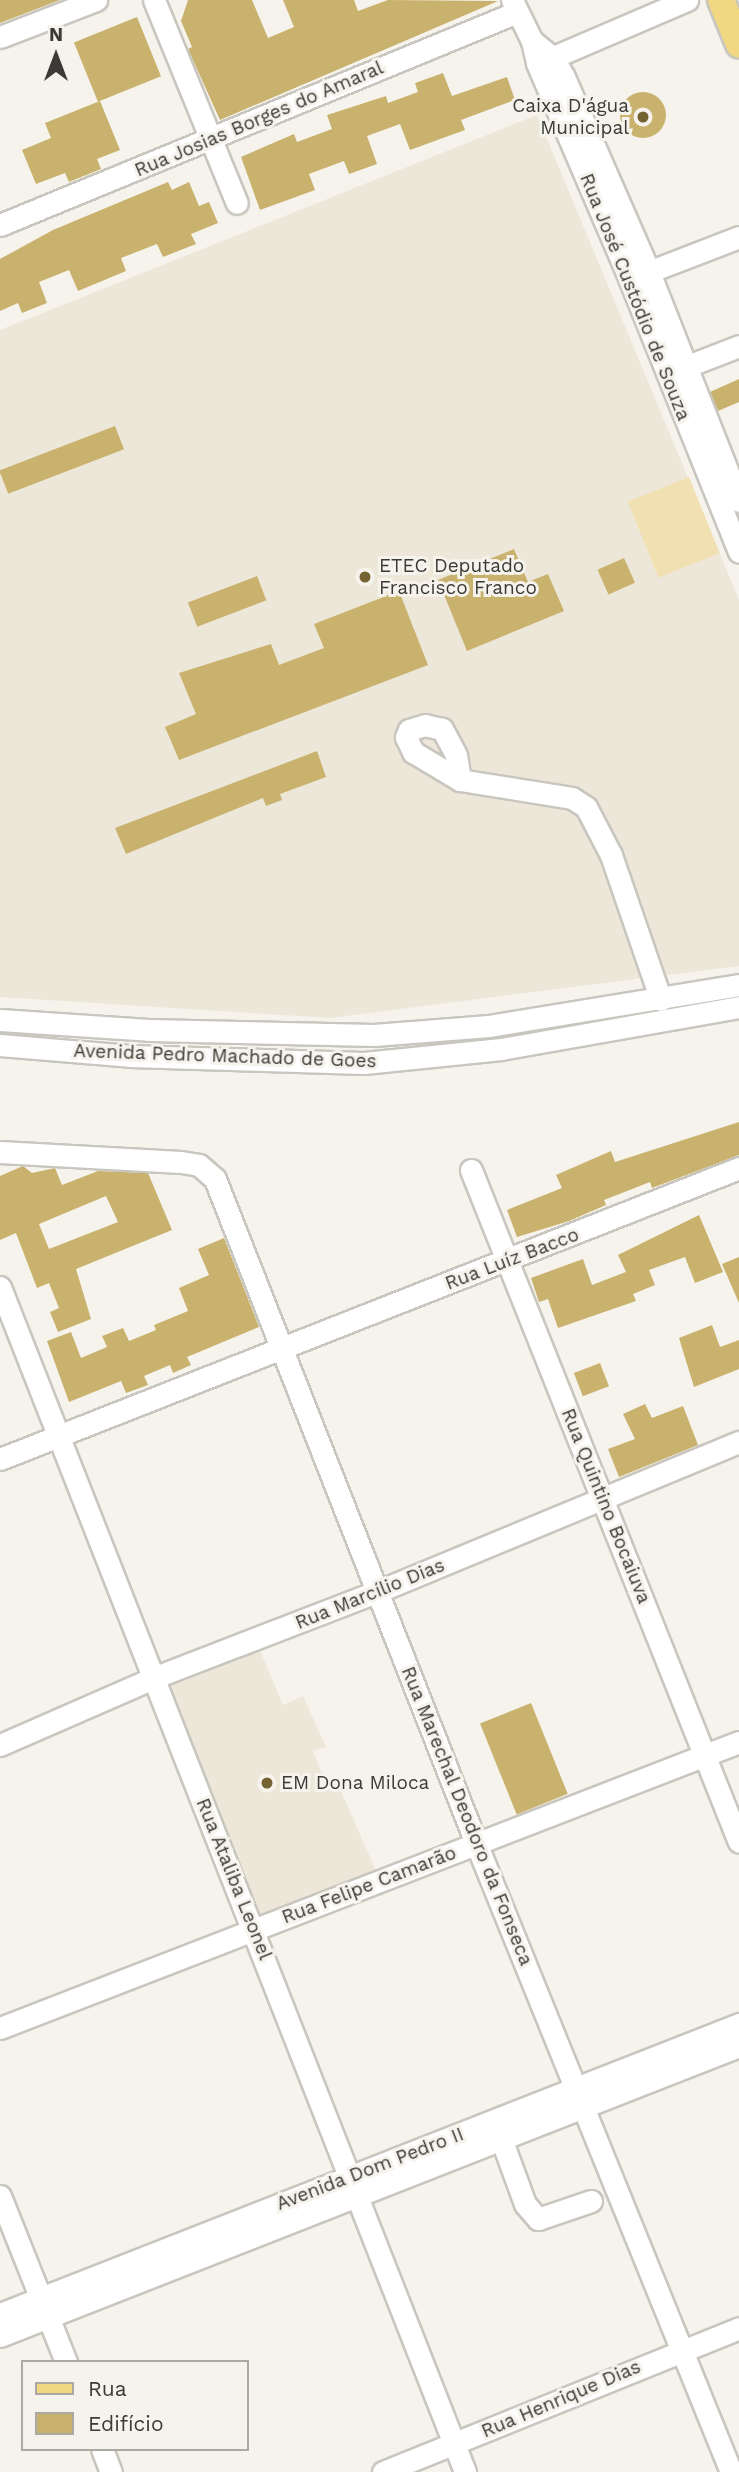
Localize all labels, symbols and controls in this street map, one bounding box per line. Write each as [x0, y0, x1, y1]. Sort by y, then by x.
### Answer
north arrow [21, 21, 91, 91]
text: N [49, 23, 63, 46]
street label: Rua Josias Borges do Amaral [130, 56, 388, 182]
place label: Caixa D'água Municipal [512, 95, 629, 139]
marker: Caixa D'água Municipal [635, 109, 651, 125]
street label: Rua José Custódio de Souza [575, 170, 695, 424]
place label: ETEC Deputado Francisco Franco [379, 555, 537, 599]
marker: ETEC Deputado Francisco Franco [357, 569, 373, 585]
street label: Avenida Pedro Machado de Goes [73, 1039, 377, 1073]
street label: Rua Luíz Bacco [442, 1223, 582, 1295]
street label: Rua Quintino Bocaiuva [556, 1405, 656, 1607]
street label: Rua Marcílio Dias [292, 1554, 448, 1634]
street label: Rua Marechal Deodoro da Fonseca [396, 1662, 538, 1970]
place label: EM Dona Miloca [281, 1772, 430, 1794]
marker: EM Dona Miloca [259, 1775, 275, 1791]
street label: Rua Ataliba Leonel [191, 1794, 277, 1964]
street label: Rua Felipe Camarão [278, 1841, 460, 1929]
street label: Avenida Dom Pedro II [273, 2123, 467, 2215]
street label: Rua Henrique Dias [478, 2355, 644, 2443]
legend [21, 2360, 248, 2451]
text: Rua [88, 2376, 127, 2401]
text: Edifício [88, 2411, 164, 2436]

